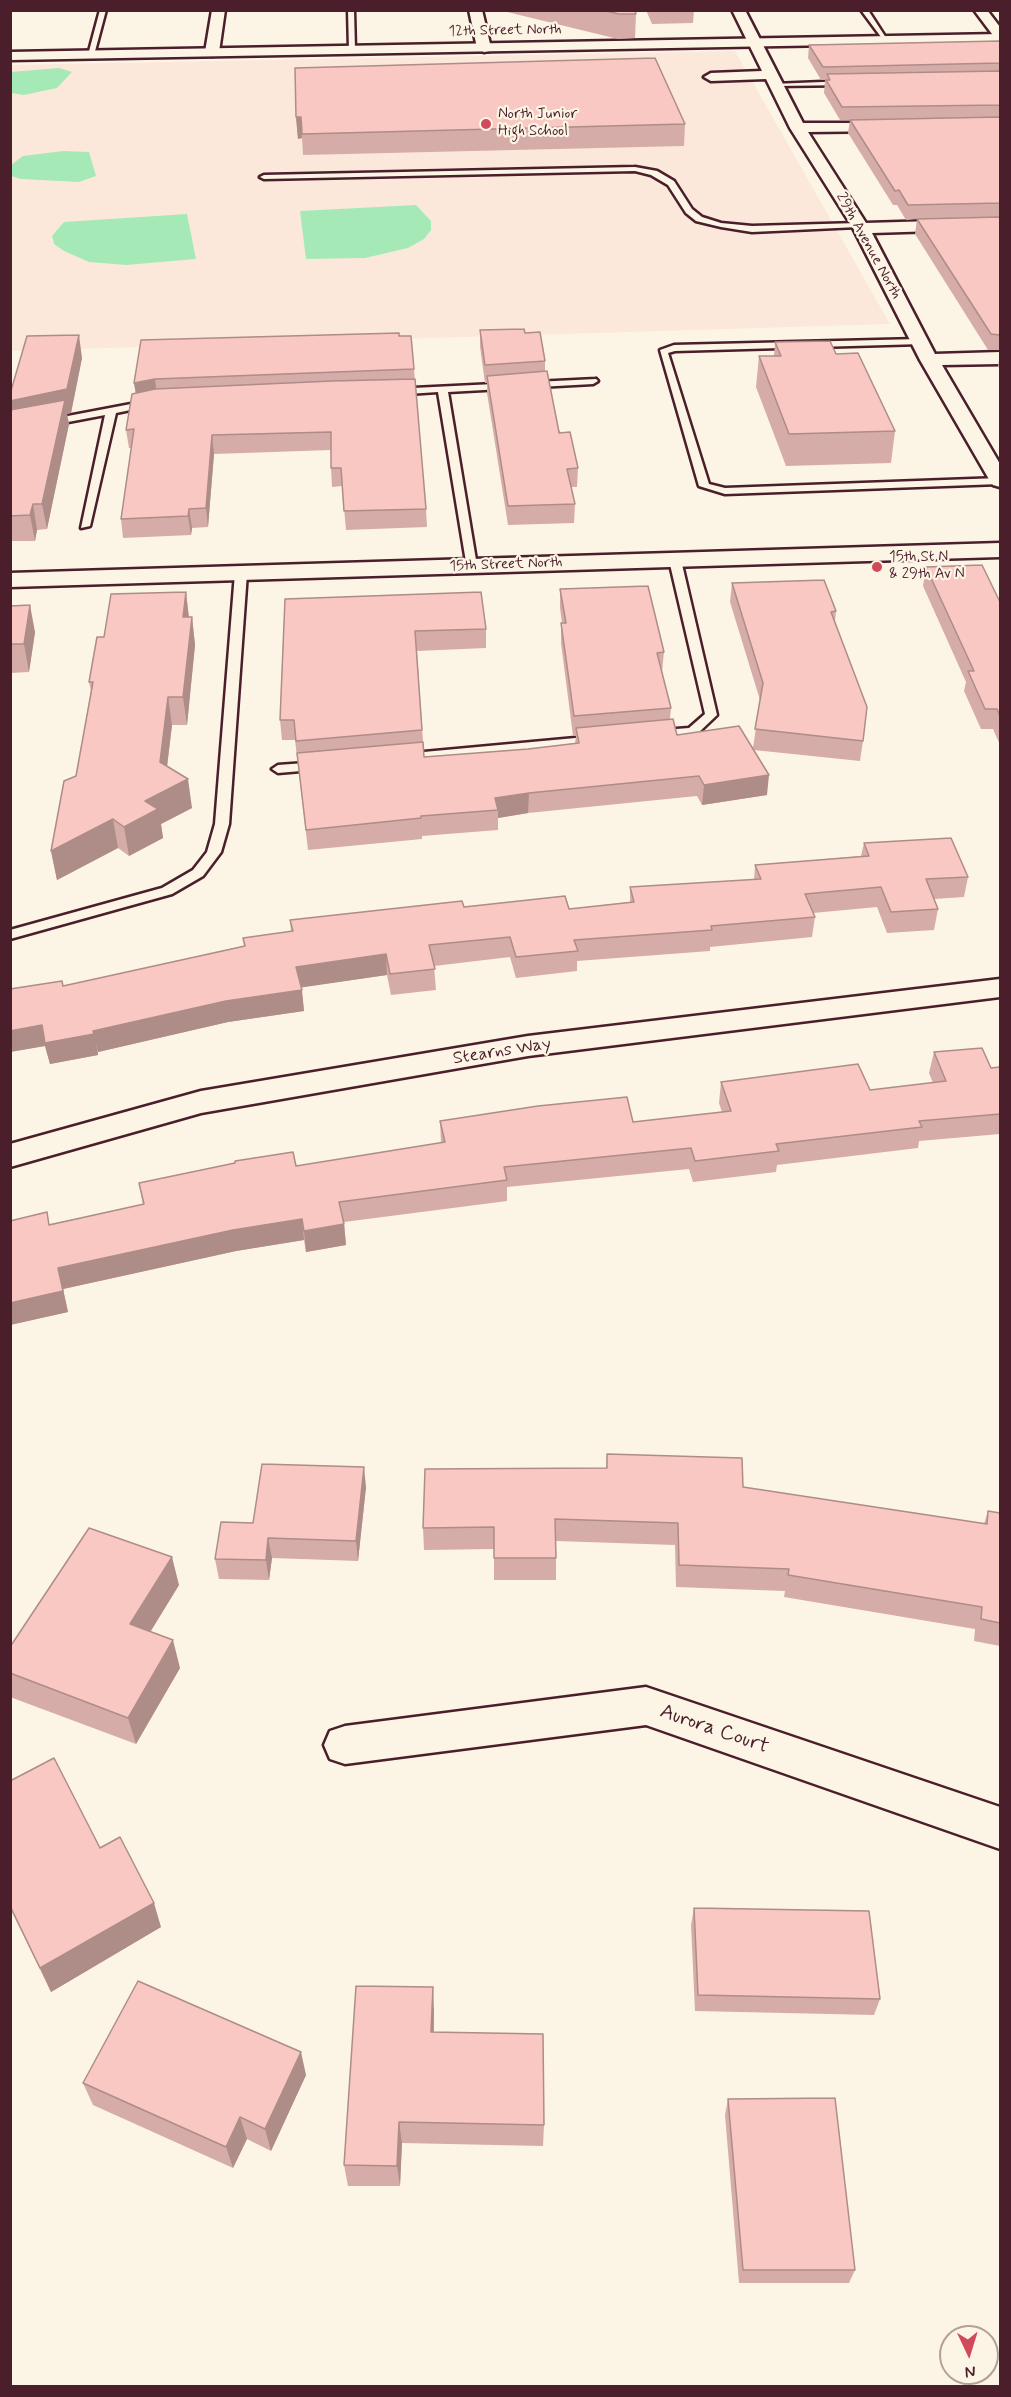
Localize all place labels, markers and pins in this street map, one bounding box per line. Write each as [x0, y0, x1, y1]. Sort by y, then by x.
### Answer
place label: North Junior High School [498, 106, 577, 141]
marker: North Junior High School [479, 117, 493, 131]
place label: 15th St N & 29th Av N [889, 549, 965, 584]
marker: 15th St N & 29th Av N [870, 560, 884, 574]

